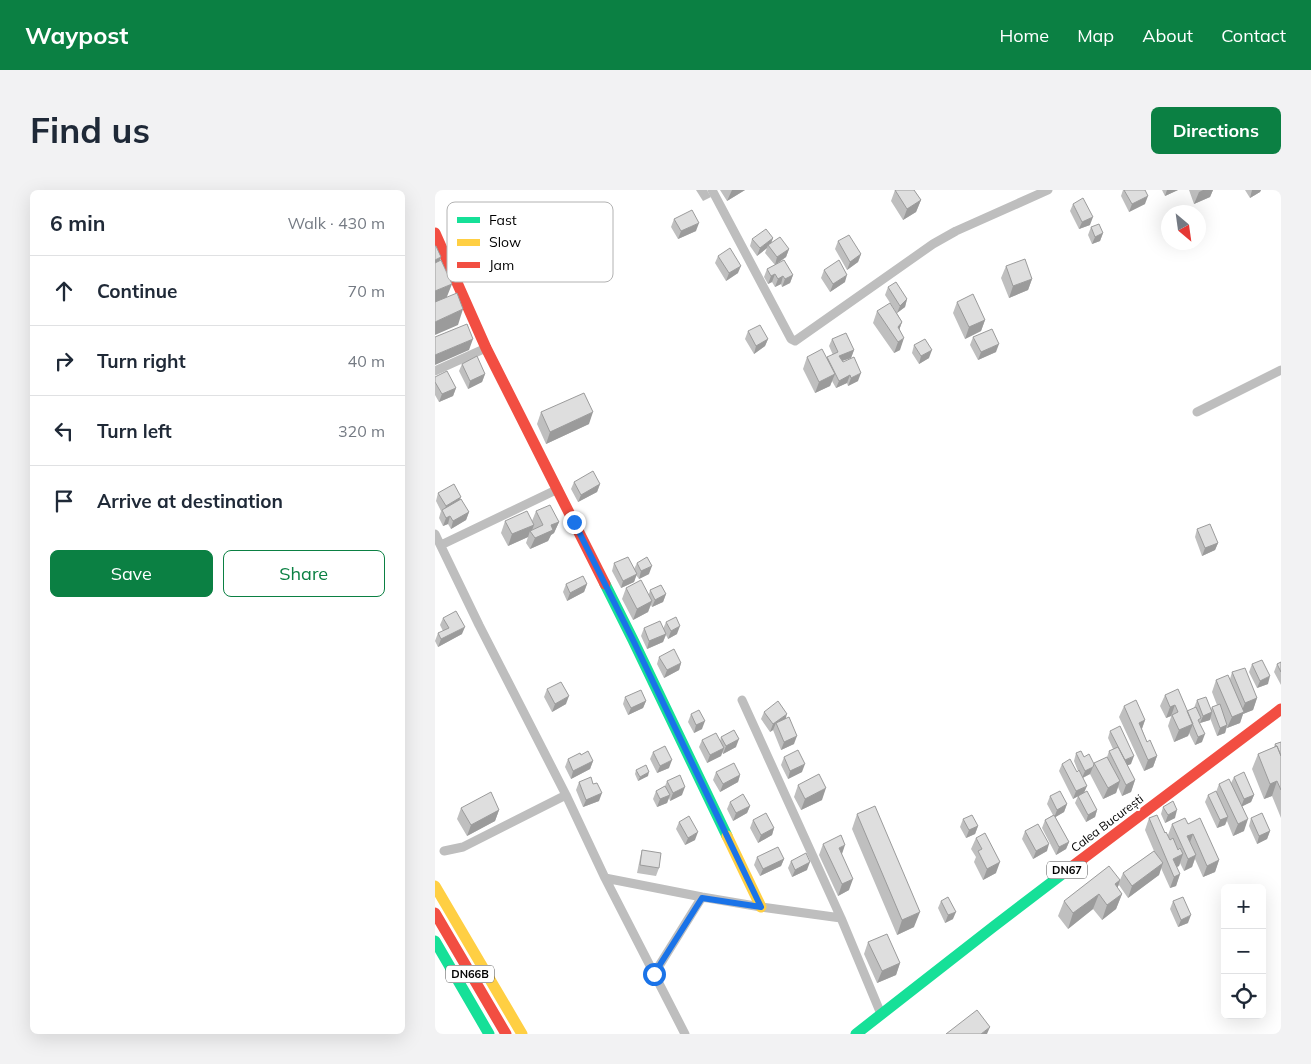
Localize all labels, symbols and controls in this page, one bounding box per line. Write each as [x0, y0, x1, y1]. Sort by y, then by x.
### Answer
text: Waypost [25, 20, 128, 50]
text: Home [999, 24, 1049, 47]
text: Map [1077, 24, 1114, 47]
text: About [1142, 24, 1193, 47]
text: Contact [1221, 24, 1286, 47]
button: Directions [1151, 107, 1281, 154]
text: Find us [30, 108, 150, 152]
legend [447, 202, 613, 282]
north arrow [1161, 205, 1206, 250]
text: 6 min [50, 210, 105, 236]
text: Fast [489, 211, 517, 229]
text: Walk · 430 m [287, 213, 385, 233]
text: Slow [489, 233, 521, 251]
text: Jam [489, 256, 514, 274]
icon: ahead [50, 277, 78, 305]
text: Continue [97, 279, 177, 303]
text: 70 m [348, 281, 385, 301]
icon: right [50, 347, 78, 375]
text: Turn right [97, 349, 186, 373]
text: 40 m [348, 351, 385, 371]
icon: left [50, 417, 78, 445]
text: Turn left [97, 419, 172, 443]
text: 320 m [338, 421, 385, 441]
icon: arrive [50, 487, 78, 515]
text: Arrive at destination [97, 489, 283, 513]
route end [563, 511, 586, 534]
button: Save [50, 550, 213, 597]
button: Share [223, 550, 385, 597]
street label: Calea București [1068, 791, 1147, 856]
road number: DN67 [1047, 862, 1087, 878]
map controls [1221, 884, 1266, 1019]
button: + [1221, 884, 1266, 929]
button: − [1221, 929, 1266, 974]
route start [643, 963, 666, 986]
road number: DN66B [446, 966, 494, 982]
button: locate [1221, 974, 1266, 1019]

